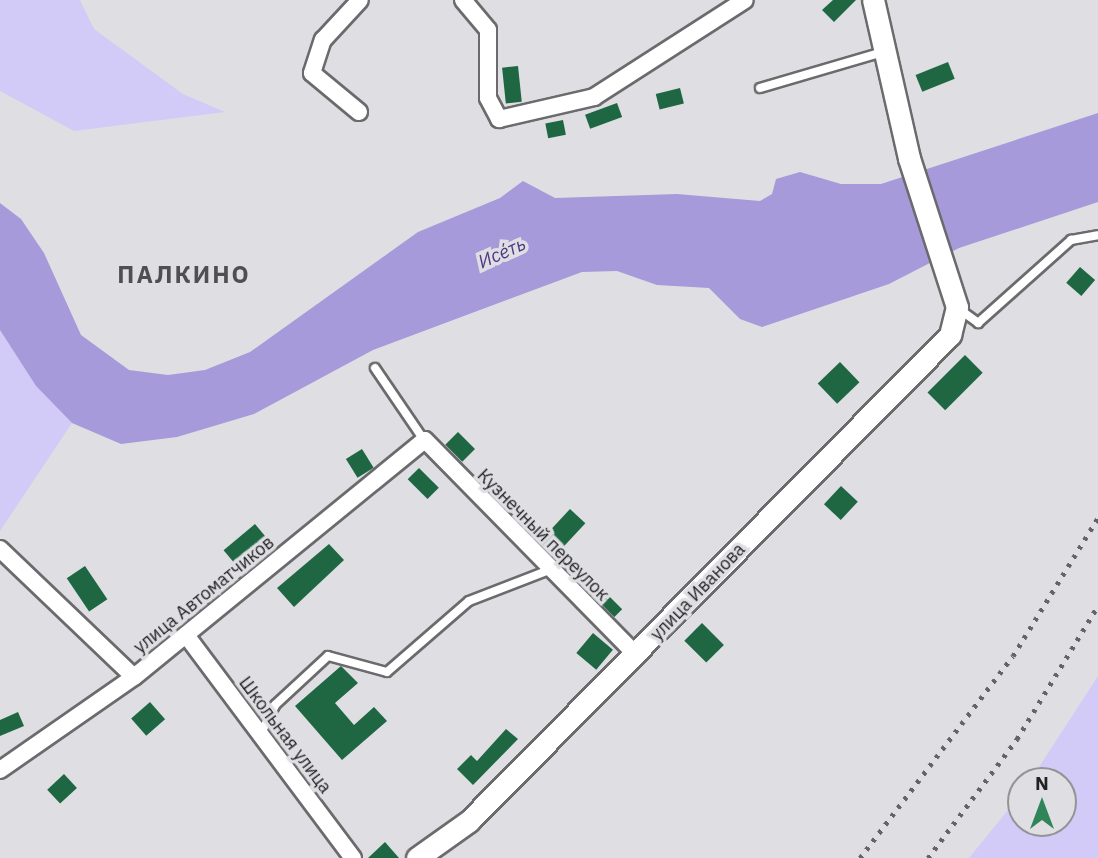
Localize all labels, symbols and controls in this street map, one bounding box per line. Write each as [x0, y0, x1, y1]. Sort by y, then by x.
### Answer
water label: Исе́ть [475, 232, 529, 274]
district label: ПАЛКИНО [118, 261, 250, 289]
street label: Кузнечный переулок [473, 465, 613, 605]
street label: улица Автоматчиков [129, 532, 279, 658]
street label: улица Иванова [646, 539, 750, 645]
street label: Школьная улица [234, 672, 336, 798]
north arrow [1007, 767, 1077, 837]
text: N [1035, 771, 1049, 795]

